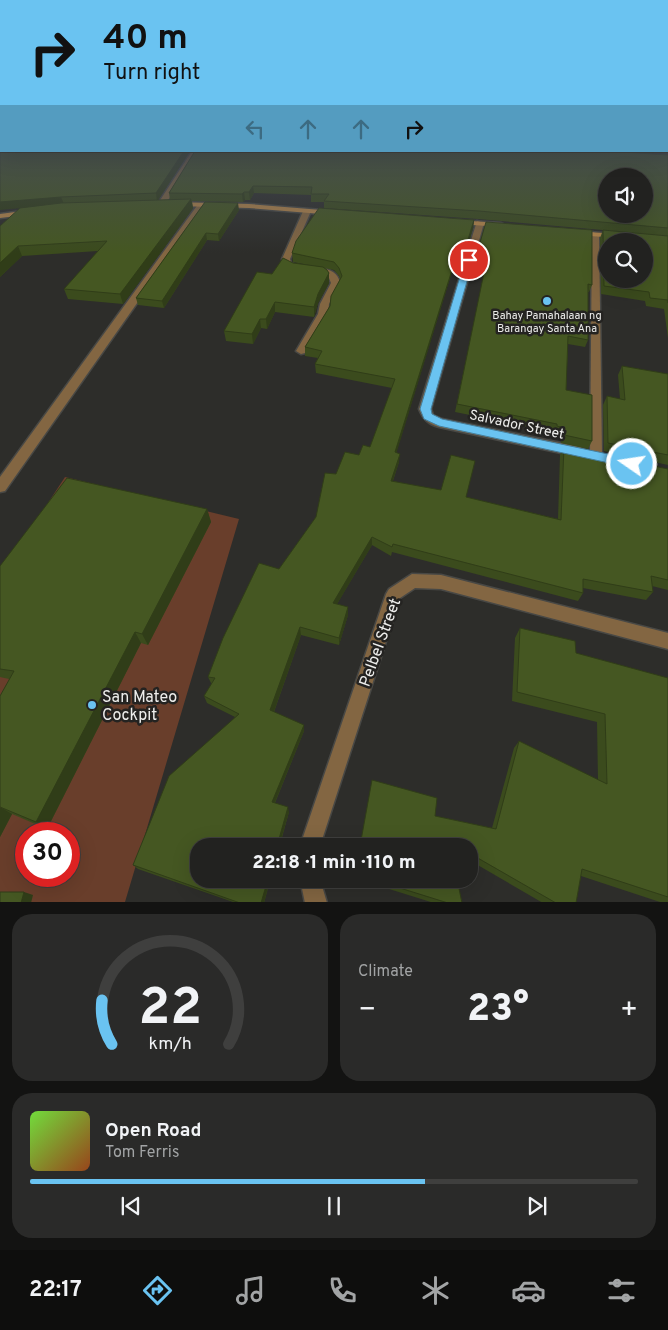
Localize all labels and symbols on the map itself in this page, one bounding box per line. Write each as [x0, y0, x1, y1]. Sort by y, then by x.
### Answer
pin [448, 239, 490, 281]
marker: Bahay Pamahalaan ng Barangay Santa Ana [541, 295, 553, 307]
place label: Bahay Pamahalaan ng Barangay Santa Ana [492, 309, 602, 336]
street label: Salvador Street [468, 407, 566, 444]
position arrow [605, 437, 657, 489]
street label: Pelbel Street [356, 596, 406, 690]
place label: San Mateo Cockpit [102, 688, 177, 726]
marker: San Mateo Cockpit [86, 699, 98, 711]
speed limit sign: 30 [15, 822, 80, 887]

